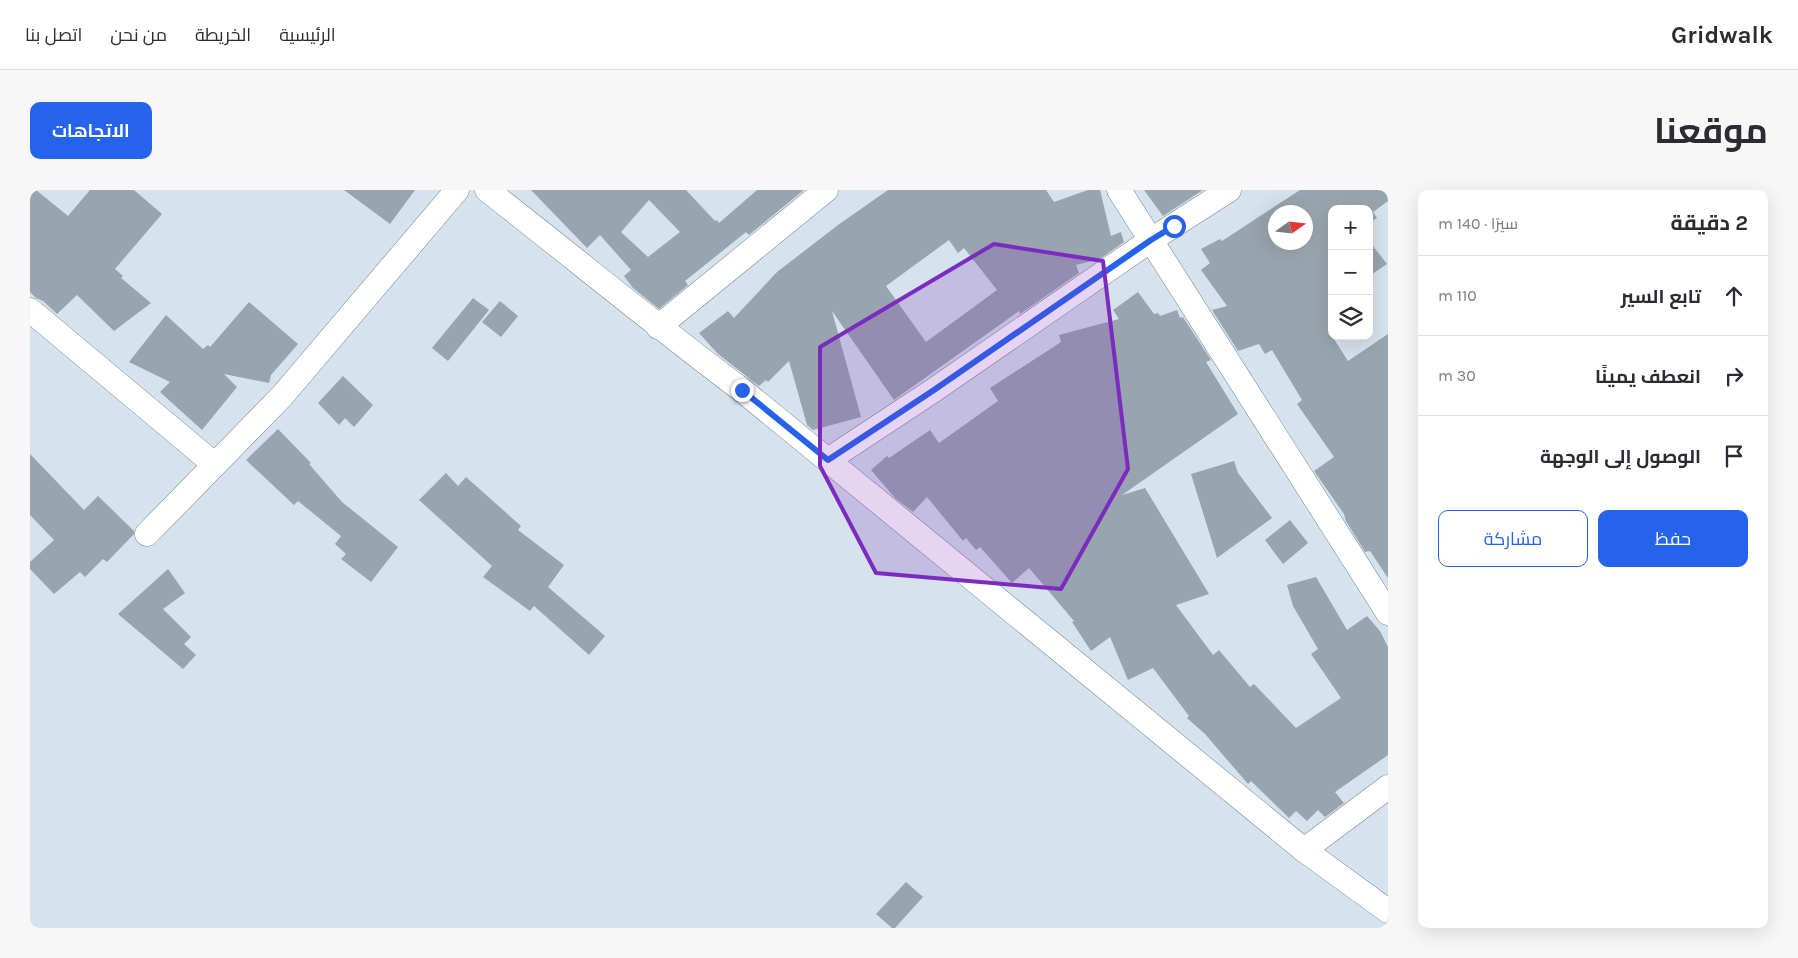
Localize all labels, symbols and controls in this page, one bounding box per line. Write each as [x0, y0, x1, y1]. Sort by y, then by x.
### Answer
text: Gridwalk [1671, 21, 1773, 49]
text: اتصل بنا [25, 24, 82, 46]
text: من نحن [110, 24, 167, 46]
text: الخريطة [195, 24, 251, 46]
text: الرئيسية [279, 24, 336, 46]
button: الاتجاهات [30, 102, 152, 159]
text: موقعنا [1654, 111, 1768, 152]
north arrow [1268, 205, 1313, 250]
map controls [1328, 205, 1373, 340]
button: + [1328, 205, 1373, 250]
text: 2 دقيقة [1671, 211, 1748, 235]
text: سيرًا · 140 m [1438, 214, 1518, 233]
route start [1163, 215, 1186, 238]
button: − [1328, 250, 1373, 295]
icon: ahead [1720, 282, 1748, 310]
text: 110 m [1438, 286, 1477, 305]
text: تابع السير [1621, 286, 1701, 308]
button: layers [1328, 295, 1373, 340]
icon: right [1720, 362, 1748, 390]
text: 30 m [1438, 366, 1476, 385]
text: انعطف يمينًا [1595, 366, 1701, 388]
route end [731, 379, 754, 402]
icon: arrive [1720, 442, 1748, 470]
text: الوصول إلى الوجهة [1540, 446, 1701, 468]
button: مشاركة [1438, 510, 1588, 567]
button: حفظ [1598, 510, 1748, 567]

